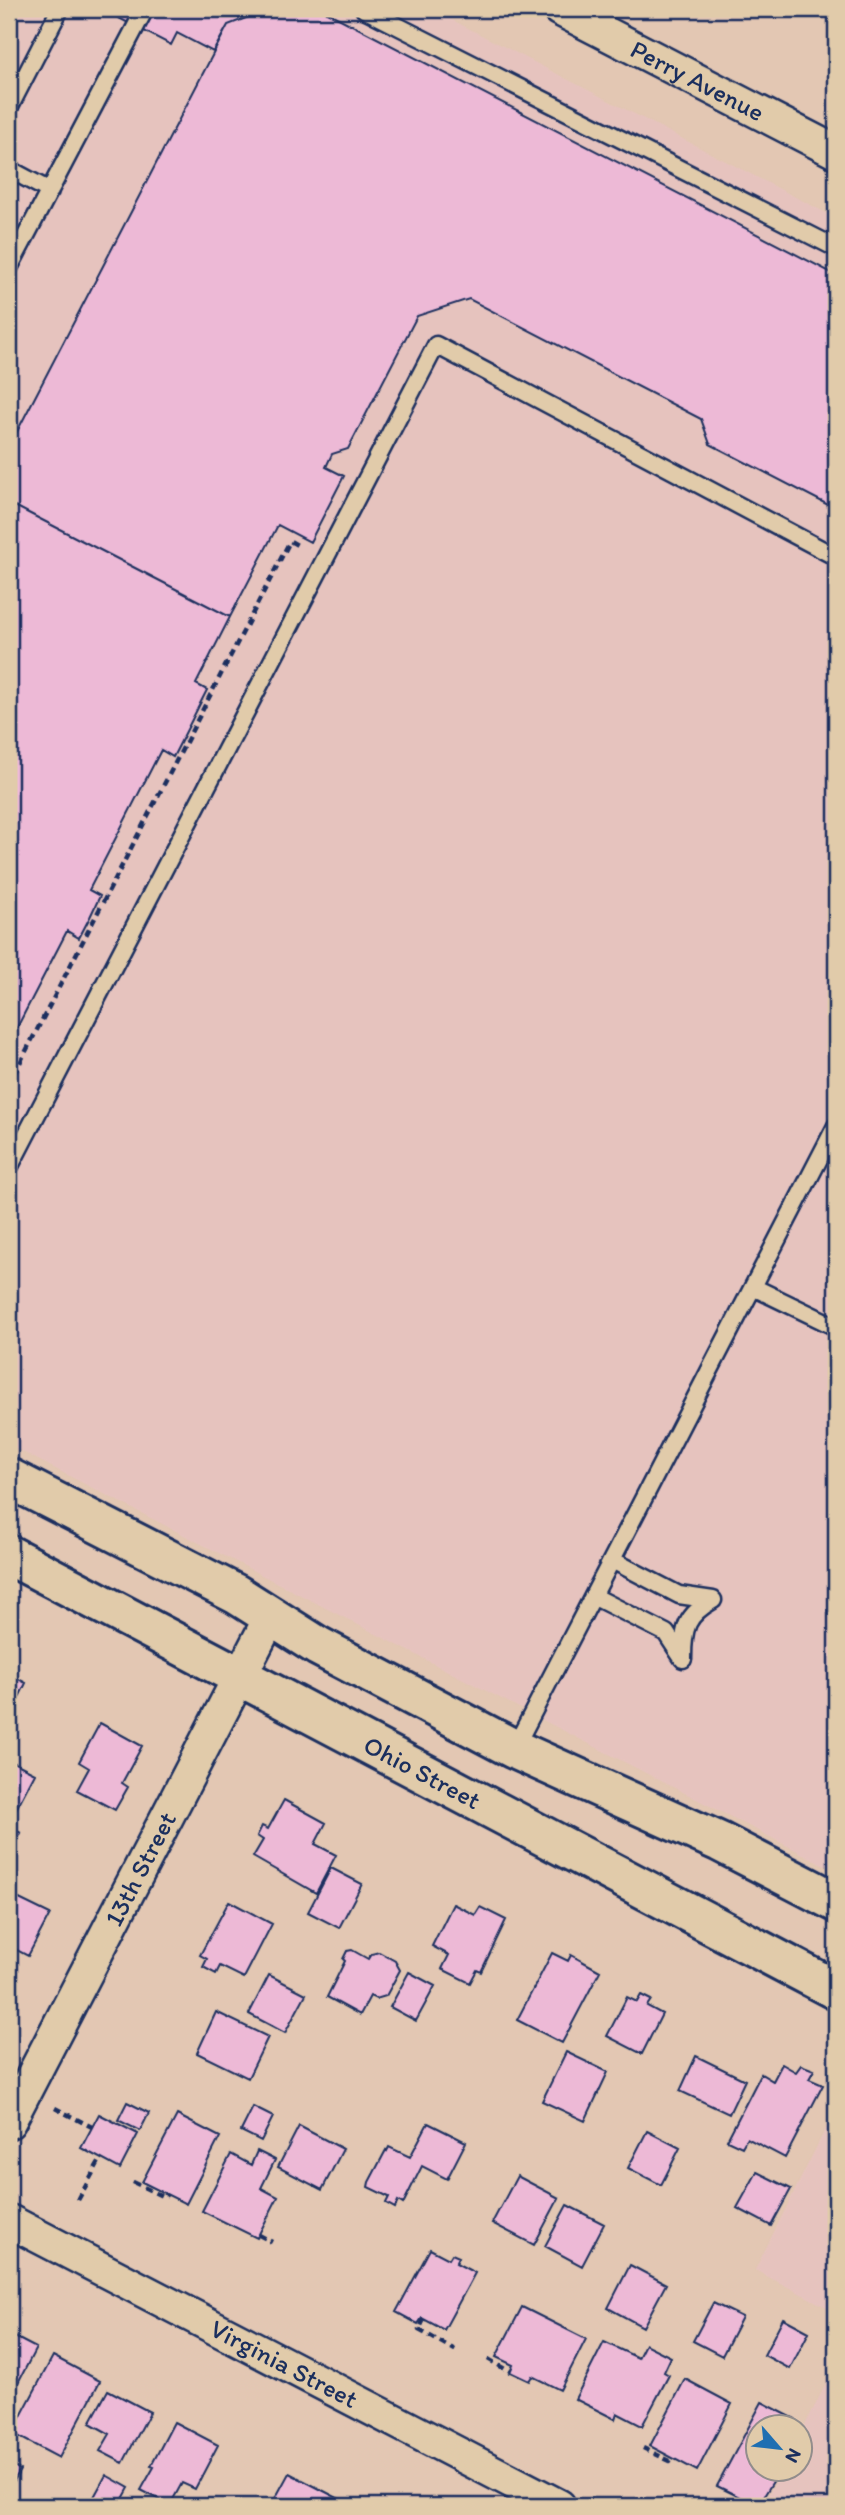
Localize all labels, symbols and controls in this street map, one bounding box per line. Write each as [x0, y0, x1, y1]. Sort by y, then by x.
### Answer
street label: Perry Avenue [625, 33, 770, 128]
street label: Ohio Street [358, 1728, 487, 1816]
street label: 13th Street [97, 1806, 183, 1932]
street label: Virginia Street [205, 2312, 364, 2415]
north arrow [744, 2414, 814, 2484]
text: N [780, 2445, 807, 2467]

